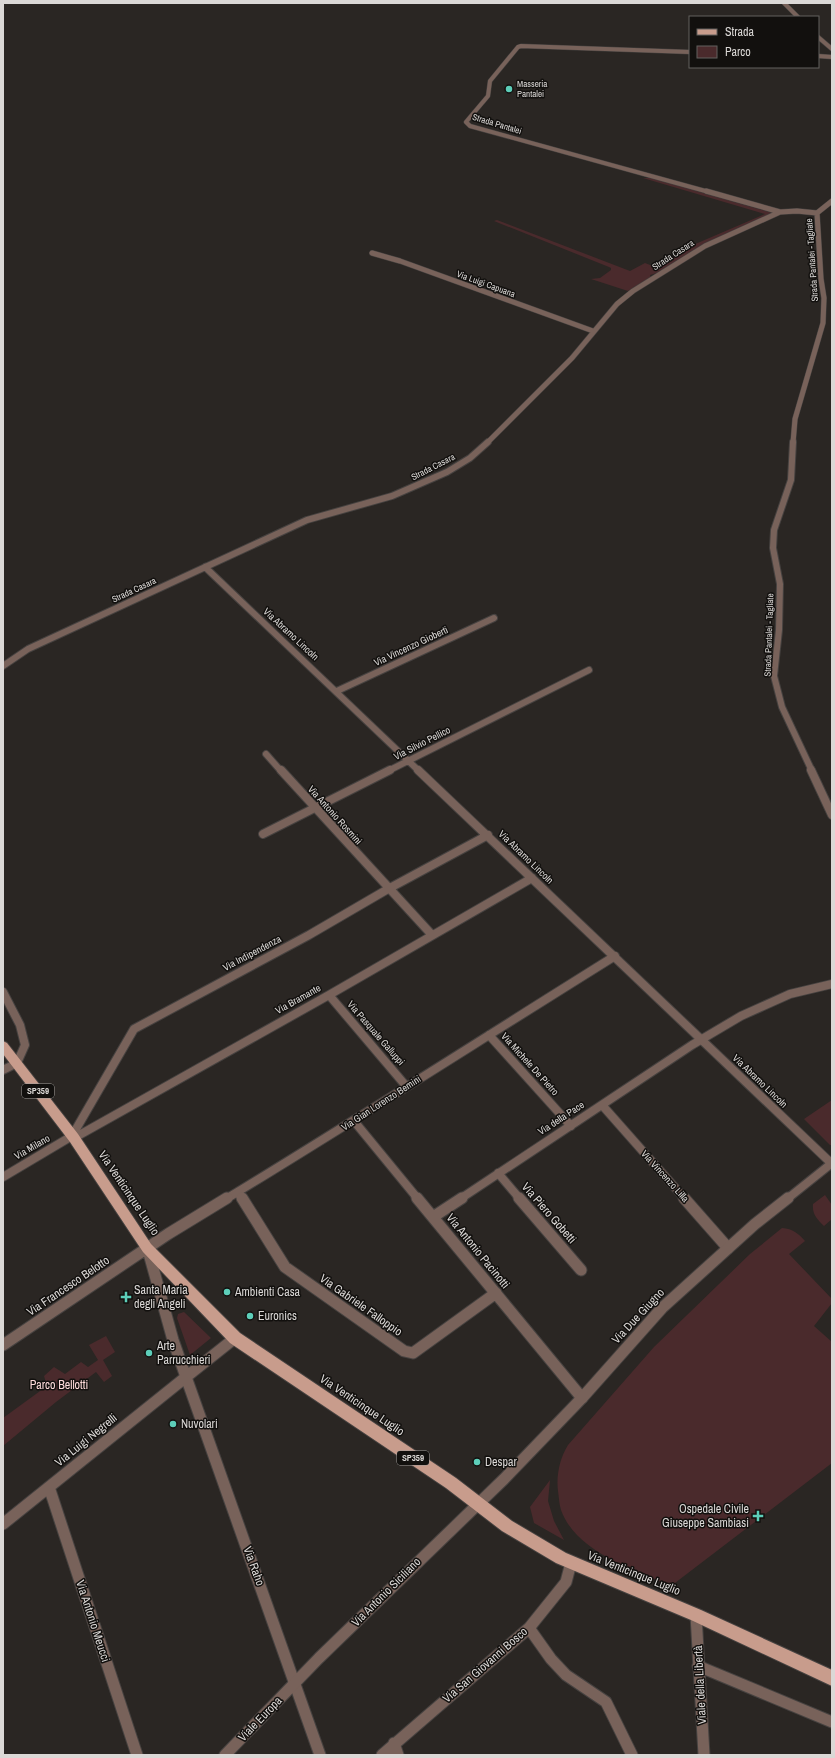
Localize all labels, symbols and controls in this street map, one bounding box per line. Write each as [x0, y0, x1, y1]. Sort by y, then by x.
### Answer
legend [689, 16, 819, 68]
text: Strada [725, 24, 755, 40]
text: Parco [725, 44, 751, 60]
place label: Masseria Pantalei [517, 78, 547, 100]
marker: Masseria Pantalei [504, 84, 514, 94]
street label: Strada Pantalei [471, 111, 523, 137]
street label: Strada Pantalei - Tagliate [803, 218, 821, 302]
street label: Strada Casara [650, 237, 696, 273]
street label: Via Luigi Capuana [455, 268, 517, 300]
street label: Strada Casara [409, 451, 457, 483]
street label: Strada Casara [110, 575, 158, 605]
street label: Strada Pantalei - Tagliate [762, 593, 776, 677]
street label: Via Abramo Lincoln [260, 605, 322, 663]
street label: Via Vincenzo Gioberti [372, 623, 450, 669]
street label: Via Silvio Pellico [391, 723, 453, 763]
street label: Via Antonio Rosmini [305, 783, 365, 847]
street label: Via Abramo Lincoln [496, 828, 556, 886]
street label: Via Indipendenza [221, 932, 284, 974]
street label: Via Bramante [273, 981, 323, 1017]
street label: Via Pasquale Galluppi [344, 998, 408, 1068]
street label: Via Michele De Pietro [498, 1030, 562, 1098]
street label: Via Abramo Lincoln [730, 1052, 790, 1110]
street label: Via Gian Lorenzo Bemini [339, 1072, 423, 1134]
road number: SP359 [22, 1084, 54, 1098]
street label: Via della Pace [535, 1098, 587, 1138]
street label: Via Milano [12, 1131, 53, 1162]
street label: Via Vincenzo Lilla [638, 1147, 692, 1205]
street label: Via Venticinque Luglio [95, 1148, 163, 1238]
street label: Via Piero Gobetti [518, 1179, 580, 1247]
street label: Via Antonio Pacinotti [443, 1210, 513, 1292]
street label: Via Francesco Belotto [23, 1252, 113, 1320]
street label: Via Gabriele Falloppio [316, 1270, 406, 1340]
place label: Santa Maria degli Angeli [134, 1282, 188, 1312]
place label: Ambienti Casa [234, 1284, 301, 1300]
street label: Via Due Giugno [608, 1285, 668, 1347]
marker: Ambienti Casa [222, 1287, 232, 1297]
marker: Santa Maria degli Angeli [121, 1292, 131, 1302]
place label: Euronics [258, 1308, 297, 1324]
marker: Euronics [245, 1311, 255, 1321]
place label: Arte Parrucchieri [156, 1338, 211, 1368]
marker: Arte Parrucchieri [144, 1348, 154, 1358]
street label: Via Venticinque Luglio [317, 1371, 407, 1439]
park label: Parco Bellotti [30, 1377, 88, 1393]
street label: Via Luigi Negrelli [51, 1410, 121, 1470]
place label: Nuvolari [181, 1416, 218, 1432]
marker: Nuvolari [168, 1419, 178, 1429]
road number: SP359 [397, 1451, 429, 1465]
place label: Despar [485, 1454, 517, 1470]
marker: Despar [472, 1457, 482, 1467]
place label: Ospedale Civile Giuseppe Sambiasi [662, 1501, 749, 1531]
marker: Ospedale Civile Giuseppe Sambiasi [752, 1510, 764, 1522]
street label: Via Raho [239, 1544, 269, 1588]
street label: Via Venticinque Luglio [585, 1547, 683, 1599]
street label: Via Antonio Siciliano [348, 1554, 424, 1630]
street label: Via Antonio Meucci [72, 1578, 114, 1664]
street label: Via San Giovanni Bosco [439, 1624, 531, 1706]
street label: Viale della Libertà [690, 1645, 710, 1725]
street label: Viale Europa [235, 1693, 286, 1745]

